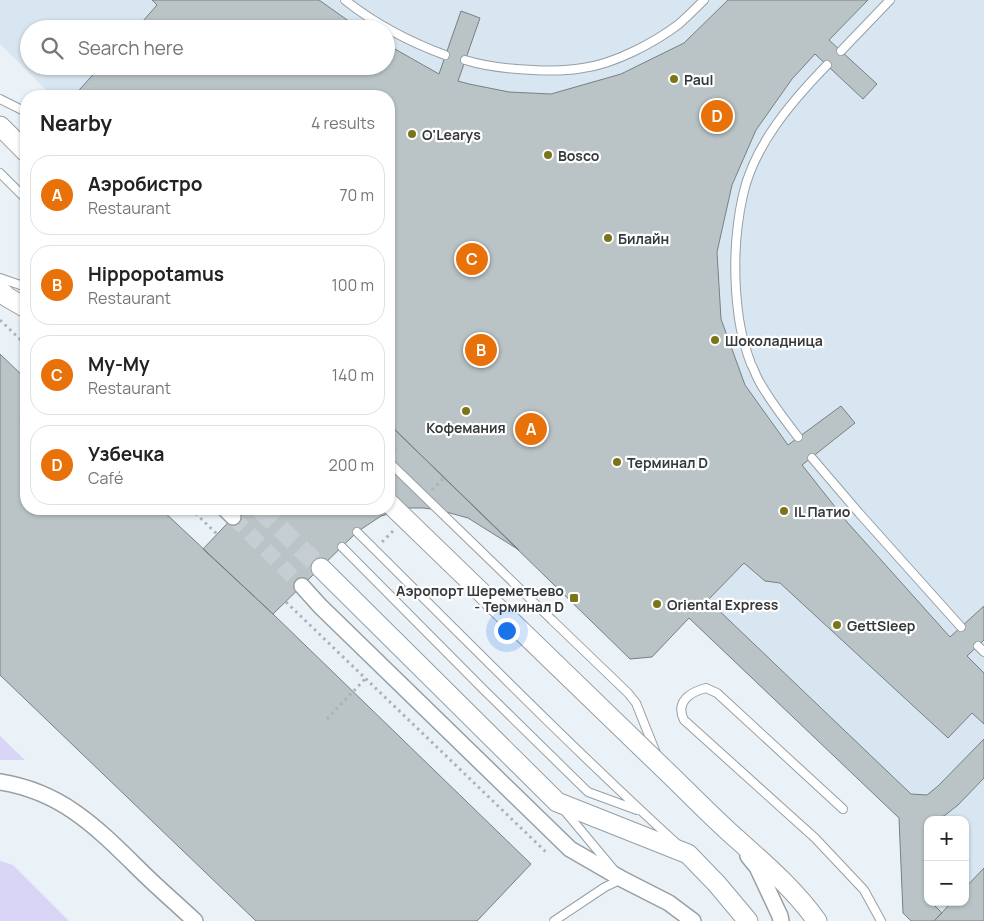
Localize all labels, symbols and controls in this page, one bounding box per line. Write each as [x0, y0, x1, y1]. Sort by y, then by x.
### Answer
search box [20, 20, 395, 75]
icon: search [38, 34, 66, 62]
text: Search here [78, 35, 184, 61]
place label: Paul [684, 70, 714, 89]
marker: Paul [668, 73, 680, 85]
pin: D [701, 97, 733, 135]
text: Nearby [40, 109, 112, 137]
text: 4 results [311, 112, 375, 134]
place label: O'Learys [422, 125, 481, 144]
marker: O'Learys [406, 128, 418, 140]
place label: Bosco [558, 146, 600, 165]
marker: Bosco [542, 149, 554, 161]
text: Аэробистро [88, 171, 202, 197]
text: A [52, 184, 62, 206]
text: 70 m [339, 184, 374, 206]
text: Restaurant [88, 197, 171, 219]
place label: Билайн [618, 229, 669, 248]
marker: Билайн [602, 232, 614, 244]
pin: C [456, 240, 488, 278]
text: Hippopotamus [88, 261, 224, 287]
text: B [52, 274, 62, 296]
text: 100 m [331, 274, 374, 296]
text: Restaurant [88, 287, 171, 309]
pin: B [465, 331, 497, 369]
place label: Шоколадница [725, 331, 823, 350]
marker: Шоколадница [709, 334, 721, 346]
text: Му-Му [88, 351, 150, 377]
text: C [51, 364, 63, 386]
text: 140 m [332, 364, 374, 386]
text: Restaurant [88, 377, 171, 399]
marker: Кофемания [460, 405, 472, 417]
pin: A [515, 410, 547, 448]
place label: Кофемания [426, 418, 506, 437]
text: Узбечка [88, 441, 164, 467]
place label: Терминал D [627, 453, 708, 472]
text: D [51, 454, 63, 476]
text: 200 m [329, 454, 374, 476]
marker: Терминал D [611, 456, 623, 468]
text: Café [88, 467, 123, 489]
place label: IL Патио [794, 502, 851, 521]
marker: IL Патио [778, 505, 790, 517]
place label: Аэропорт Шереметьево - Терминал D [396, 581, 564, 616]
marker: Аэропорт Шереметьево - Терминал D [568, 592, 580, 604]
place label: Oriental Express [667, 595, 779, 614]
marker: Oriental Express [651, 598, 663, 610]
place label: GettSleep [847, 616, 916, 635]
your location [494, 618, 520, 644]
marker: GettSleep [831, 619, 843, 631]
map controls [924, 816, 969, 906]
button: + [924, 816, 969, 861]
button: − [924, 861, 969, 906]

